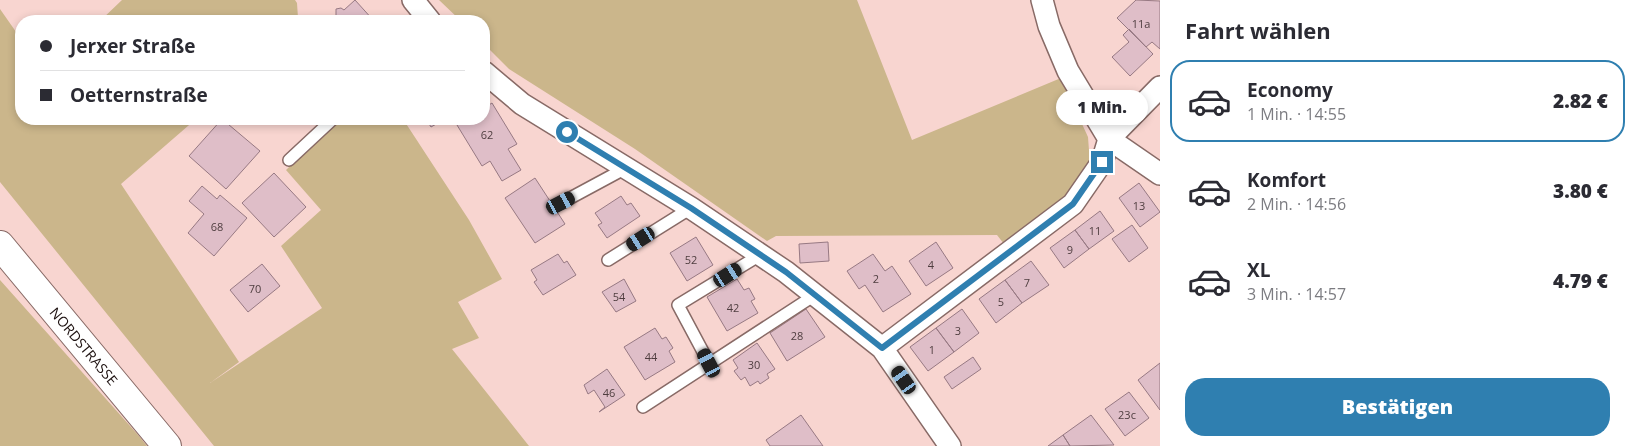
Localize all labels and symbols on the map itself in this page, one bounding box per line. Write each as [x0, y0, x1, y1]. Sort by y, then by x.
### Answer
house number: 11a [1132, 16, 1150, 31]
callout: 1 Min. [1056, 90, 1148, 124]
route start [556, 121, 578, 143]
house number: 62 [481, 127, 493, 142]
route end [1091, 151, 1113, 173]
car [544, 189, 577, 217]
house number: 13 [1133, 198, 1145, 213]
house number: 68 [211, 219, 223, 234]
house number: 11 [1089, 223, 1101, 238]
car [624, 225, 657, 253]
house number: 9 [1067, 242, 1073, 257]
house number: 52 [685, 252, 697, 267]
house number: 4 [928, 257, 935, 272]
car [711, 261, 744, 289]
house number: 2 [873, 271, 879, 286]
house number: 7 [1024, 275, 1030, 290]
house number: 70 [249, 281, 261, 296]
house number: 54 [613, 289, 626, 304]
house number: 5 [998, 294, 1004, 309]
house number: 42 [727, 300, 739, 315]
street label: NORDSTRASSE [46, 303, 122, 389]
house number: 3 [955, 323, 961, 338]
house number: 28 [791, 328, 803, 343]
house number: 1 [929, 342, 935, 357]
car [695, 346, 722, 380]
house number: 44 [645, 349, 658, 364]
house number: 30 [748, 357, 760, 372]
car [889, 363, 918, 397]
house number: 46 [603, 385, 615, 400]
house number: 23c [1118, 407, 1136, 422]

